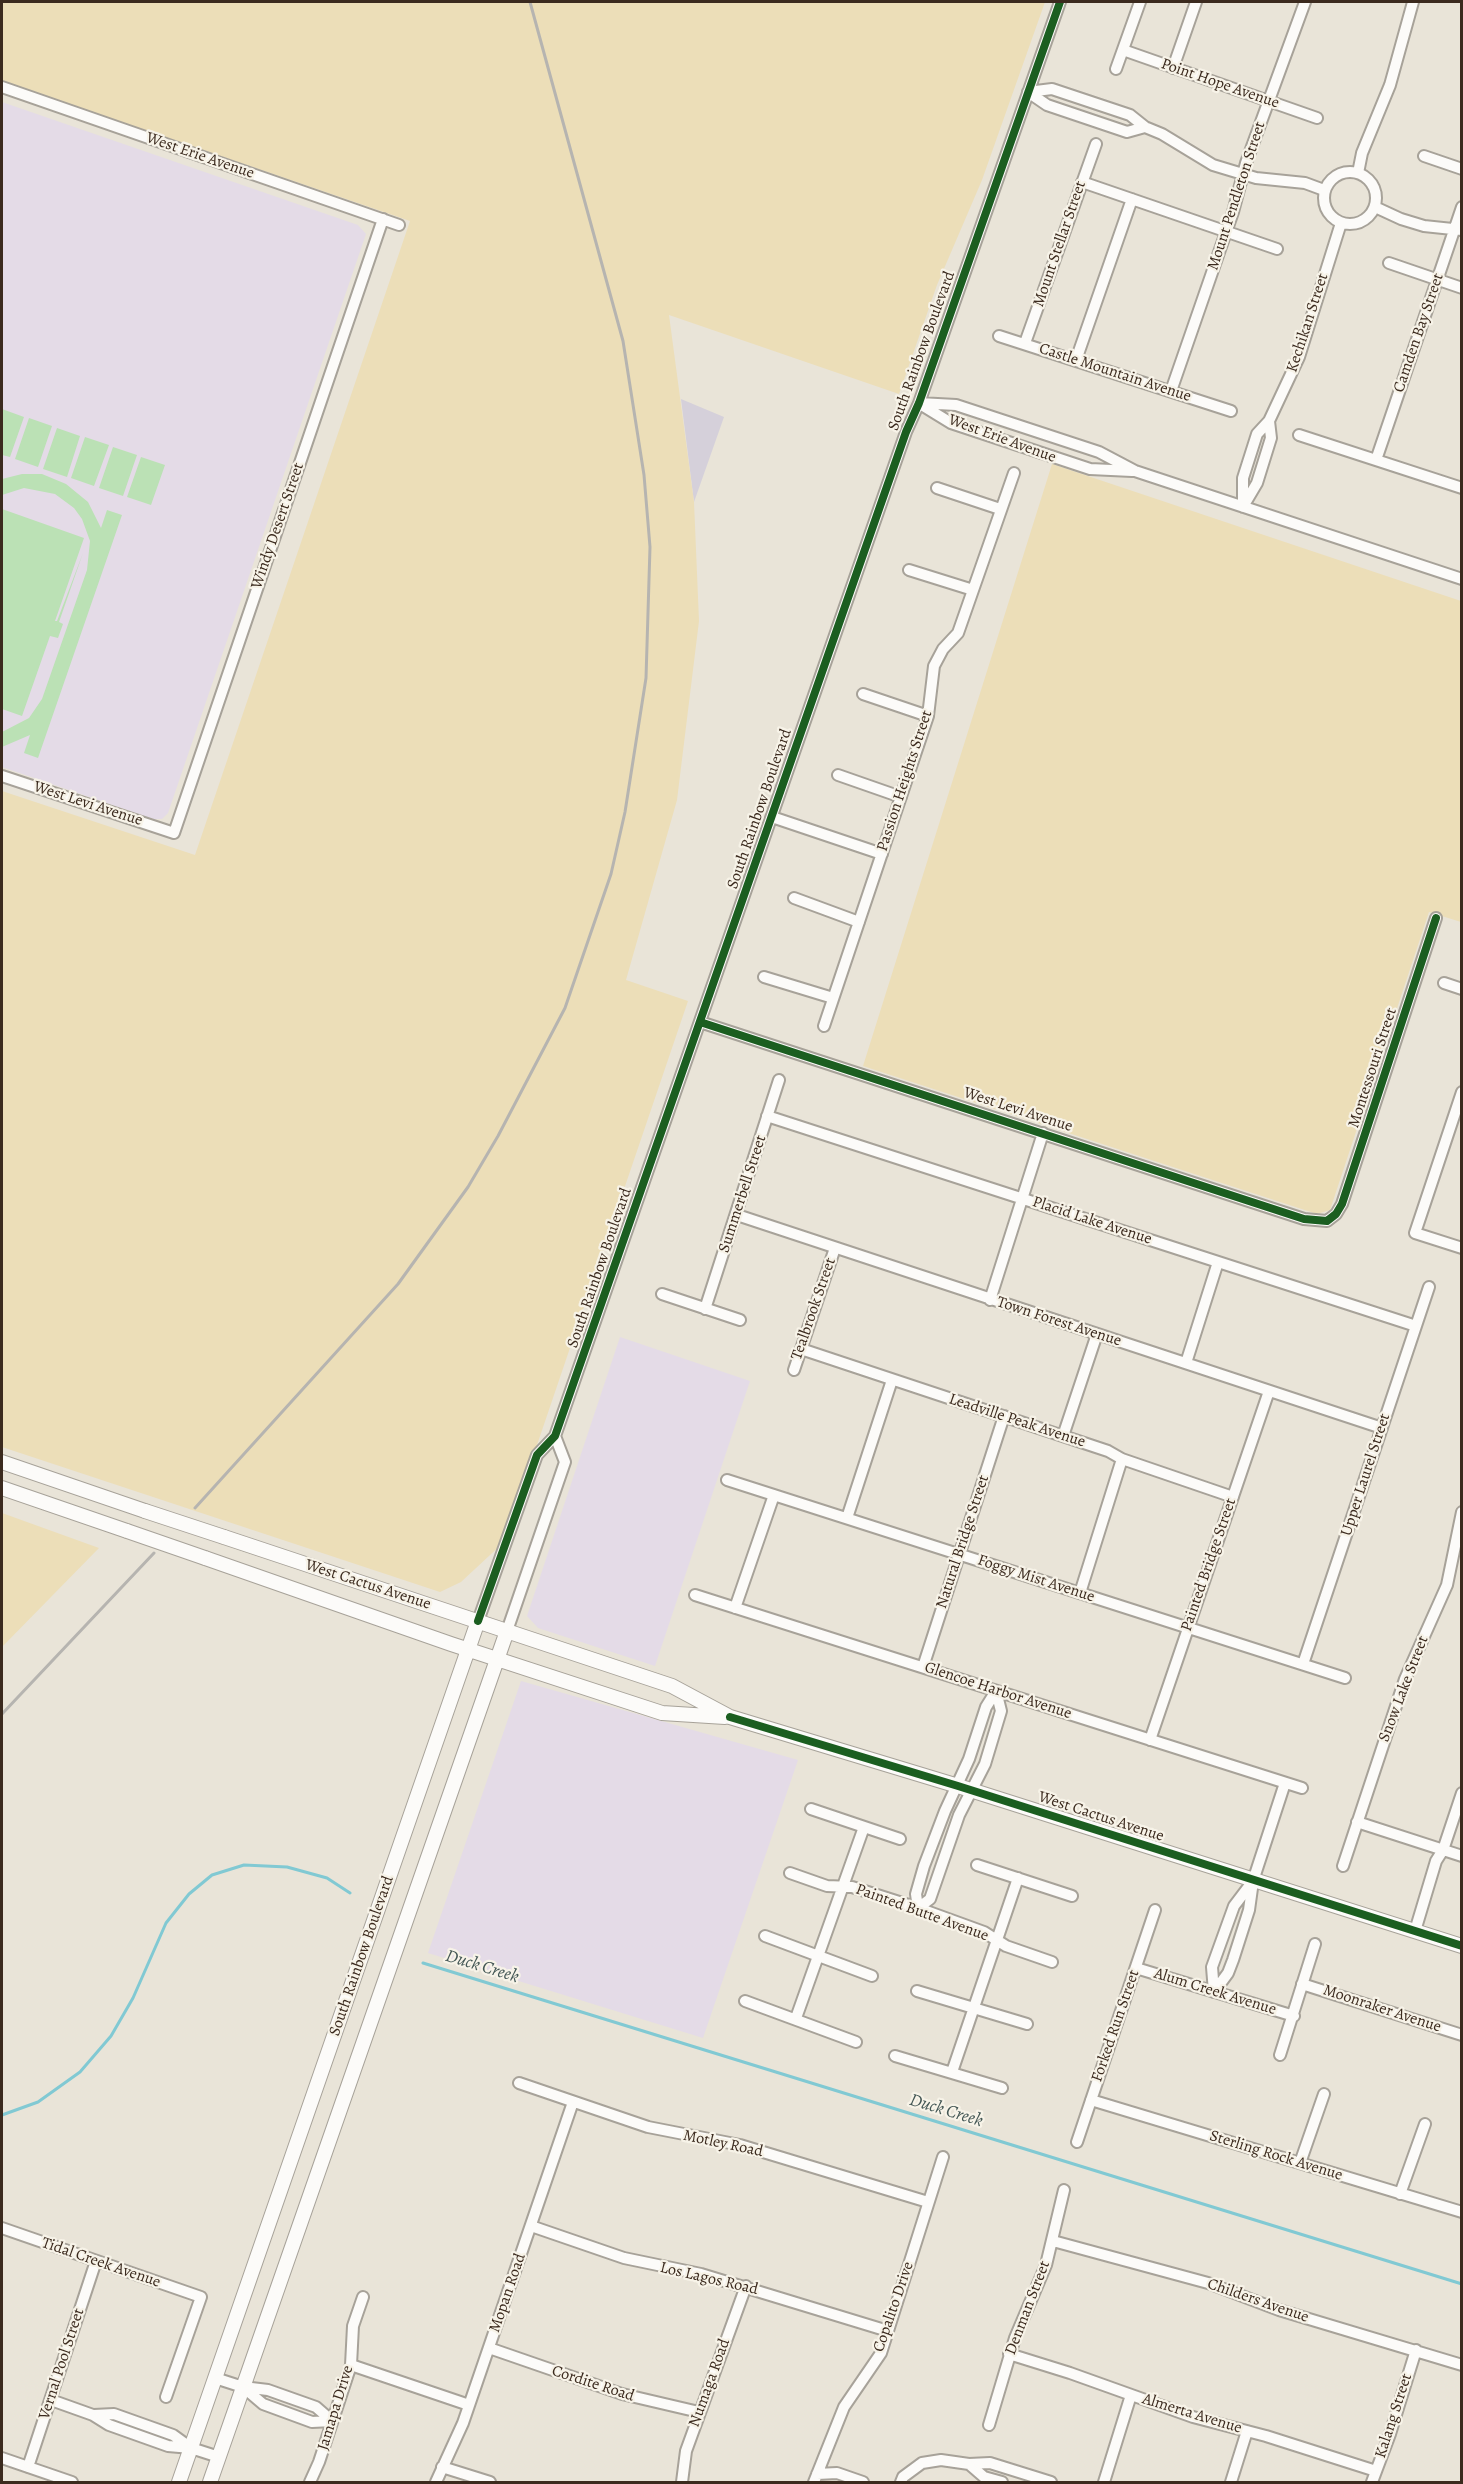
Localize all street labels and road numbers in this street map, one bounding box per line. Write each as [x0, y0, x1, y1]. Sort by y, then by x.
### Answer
street label: Point Hope Avenue [1158, 55, 1282, 113]
street label: Mount Pendleton Street [1204, 119, 1270, 273]
street label: West Erie Avenue [143, 128, 257, 184]
street label: Mount Stellar Street [1029, 179, 1091, 309]
street label: South Rainbow Boulevard [884, 269, 960, 433]
street label: Kechikan Street [1283, 271, 1333, 375]
street label: Camden Bay Street [1390, 271, 1448, 395]
street label: Castle Mountain Avenue [1036, 339, 1194, 407]
street label: West Erie Avenue [945, 411, 1059, 467]
street label: Windy Desert Street [247, 460, 309, 592]
street label: Passion Heights Street [873, 708, 937, 854]
street label: South Rainbow Boulevard [724, 726, 796, 892]
street label: West Levi Avenue [31, 777, 145, 831]
street label: Montessouri Street [1345, 1006, 1401, 1130]
street label: West Levi Avenue [961, 1083, 1075, 1137]
street label: Summerbell Street [715, 1133, 771, 1255]
street label: South Rainbow Boulevard [564, 1185, 636, 1351]
street label: Placid Lake Avenue [1030, 1193, 1154, 1249]
street label: Tealbrook Street [788, 1255, 840, 1363]
street label: Town Forest Avenue [994, 1293, 1124, 1351]
street label: Leadville Peak Avenue [946, 1390, 1088, 1452]
street label: Upper Laurel Street [1337, 1411, 1395, 1539]
street label: Natural Bridge Street [932, 1473, 994, 1611]
street label: Painted Bridge Street [1177, 1496, 1241, 1634]
street label: Foggy Mist Avenue [975, 1551, 1097, 1607]
street label: West Cactus Avenue [303, 1556, 433, 1614]
street label: Snow Lake Street [1375, 1633, 1433, 1745]
street label: Glencoe Harbor Avenue [922, 1658, 1074, 1724]
street label: West Cactus Avenue [1036, 1788, 1166, 1846]
street label: South Rainbow Boulevard [326, 1873, 398, 2039]
street label: Painted Butte Avenue [853, 1880, 991, 1946]
street label: Alum Creek Avenue [1152, 1964, 1278, 2020]
street label: Forked Run Street [1088, 1967, 1144, 2085]
street label: Moonraker Avenue [1320, 1981, 1444, 2037]
street label: Motley Road [681, 2126, 765, 2162]
street label: Sterling Rock Avenue [1207, 2127, 1345, 2185]
street label: Tidal Creek Avenue [39, 2234, 163, 2292]
street label: Mopan Road [486, 2251, 530, 2335]
street label: Los Lagos Road [658, 2258, 760, 2300]
street label: Denman Street [1001, 2258, 1055, 2358]
street label: Copalito Drive [870, 2259, 918, 2355]
street label: Childers Avenue [1205, 2275, 1311, 2327]
street label: Vernal Pool Street [35, 2306, 89, 2422]
street label: Numaga Road [685, 2336, 735, 2430]
street label: Cordite Road [549, 2362, 637, 2406]
street label: Jamapa Drive [314, 2363, 358, 2453]
street label: Kalang Street [1371, 2371, 1417, 2461]
street label: Almerta Avenue [1140, 2390, 1244, 2438]

